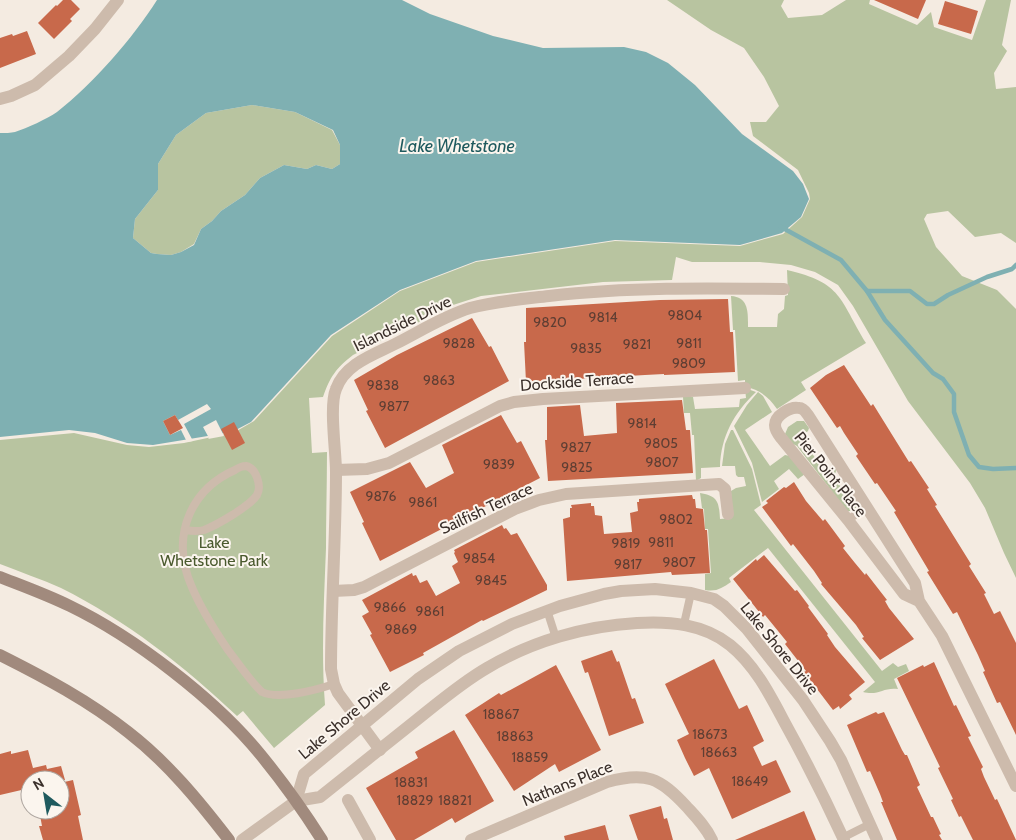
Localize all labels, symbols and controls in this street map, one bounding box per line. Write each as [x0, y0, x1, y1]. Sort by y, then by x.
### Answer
water label: Lake Whetstone [399, 135, 515, 157]
street label: Islandside Drive [350, 292, 454, 355]
house number: 9804 [668, 306, 702, 324]
house number: 9814 [588, 308, 618, 326]
house number: 9820 [533, 313, 567, 331]
house number: 9828 [443, 334, 475, 352]
house number: 9811 [676, 334, 702, 352]
house number: 9821 [623, 335, 651, 353]
house number: 9835 [570, 339, 602, 357]
house number: 9809 [672, 354, 706, 372]
street label: Dockside Terrace [520, 368, 635, 395]
house number: 9863 [423, 371, 455, 389]
house number: 9838 [367, 376, 399, 394]
house number: 9877 [379, 397, 409, 415]
house number: 9814 [627, 414, 657, 432]
street label: Pier Point Place [790, 428, 871, 521]
house number: 9805 [644, 434, 678, 452]
house number: 9827 [561, 438, 591, 456]
house number: 9807 [645, 453, 679, 471]
house number: 9839 [483, 455, 515, 473]
house number: 9825 [561, 458, 593, 476]
street label: Sailfish Terrace [437, 479, 536, 538]
house number: 9876 [365, 487, 397, 505]
house number: 9861 [409, 493, 437, 511]
house number: 9802 [659, 510, 693, 528]
park label: Lake Whetstone Park [160, 533, 269, 570]
house number: 9811 [648, 533, 674, 551]
house number: 9819 [612, 534, 641, 552]
house number: 9854 [463, 549, 495, 567]
house number: 9807 [662, 553, 696, 571]
house number: 9817 [614, 555, 642, 573]
house number: 9845 [475, 571, 507, 589]
house number: 9866 [374, 598, 406, 616]
street label: Lake Shore Drive [736, 598, 823, 698]
house number: 9861 [416, 602, 444, 620]
house number: 9869 [385, 620, 417, 638]
street label: Lake Shore Drive [295, 676, 394, 763]
house number: 18867 [483, 705, 519, 723]
house number: 18673 [692, 725, 728, 743]
house number: 18863 [496, 727, 534, 745]
house number: 18663 [701, 743, 737, 761]
house number: 18859 [511, 748, 549, 766]
street label: Nathans Place [519, 757, 615, 810]
north arrow [20, 770, 70, 820]
house number: 18649 [731, 772, 769, 790]
house number: 18831 [394, 773, 428, 791]
text: N [29, 774, 47, 794]
house number: 18829 [397, 791, 433, 809]
house number: 18821 [438, 791, 472, 809]

